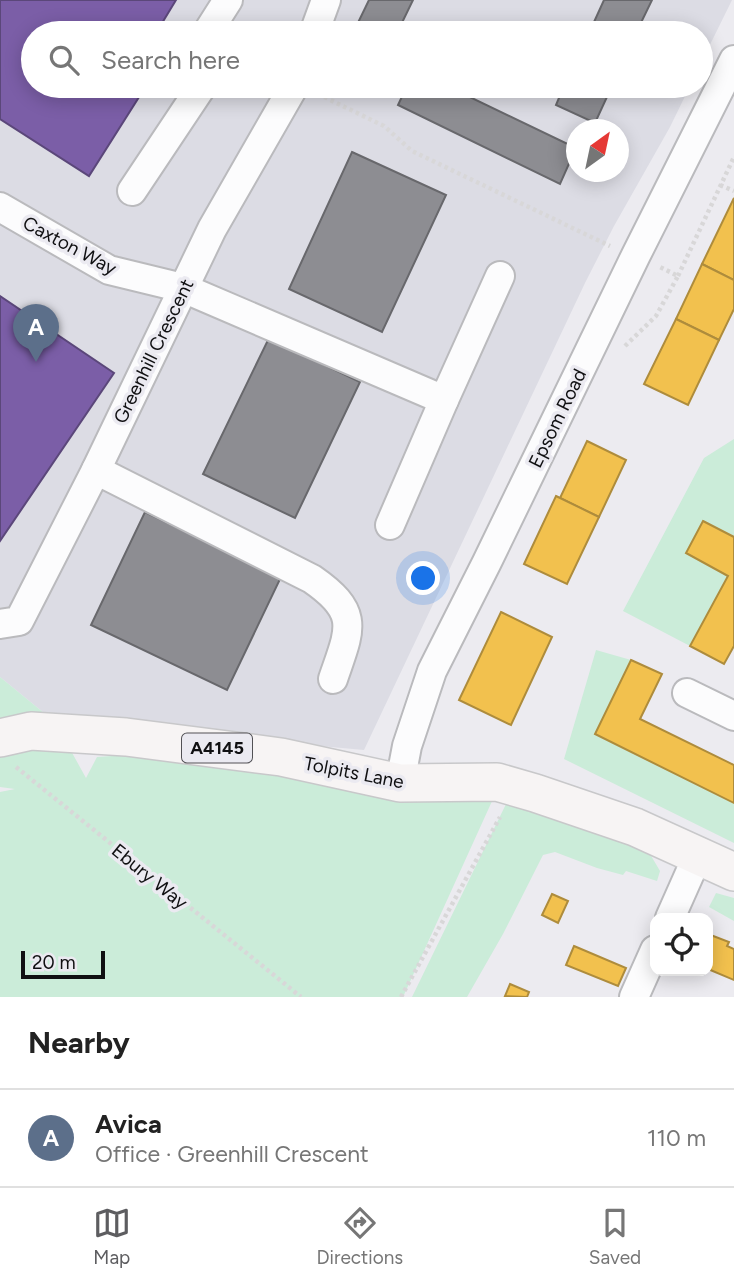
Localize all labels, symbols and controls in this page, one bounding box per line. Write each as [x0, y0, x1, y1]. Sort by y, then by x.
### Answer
search box [21, 21, 713, 98]
icon: search [45, 41, 83, 79]
text: Search here [101, 44, 240, 76]
north arrow [566, 119, 629, 182]
street label: Caxton Way [19, 211, 121, 280]
street label: Greenhill Crescent [108, 275, 198, 427]
pin: A [13, 304, 59, 362]
street label: Epsom Road [524, 365, 591, 471]
your location [406, 561, 440, 595]
road number: A4145 [182, 734, 252, 762]
street label: Tolpits Lane [302, 752, 406, 793]
street label: Ebury Way [107, 839, 192, 914]
map controls [650, 913, 713, 976]
button: locate [650, 913, 713, 976]
scale bar [21, 948, 105, 980]
text: 20 m [32, 951, 76, 974]
text: Nearby [28, 1024, 130, 1061]
text: Avica [95, 1108, 162, 1140]
text: A [43, 1124, 59, 1152]
text: 110 m [647, 1124, 706, 1152]
text: Office · Greenhill Crescent [95, 1140, 369, 1168]
tab: Map [93, 1204, 131, 1269]
tab: Directions [316, 1204, 403, 1269]
tab: Saved [589, 1204, 641, 1269]

